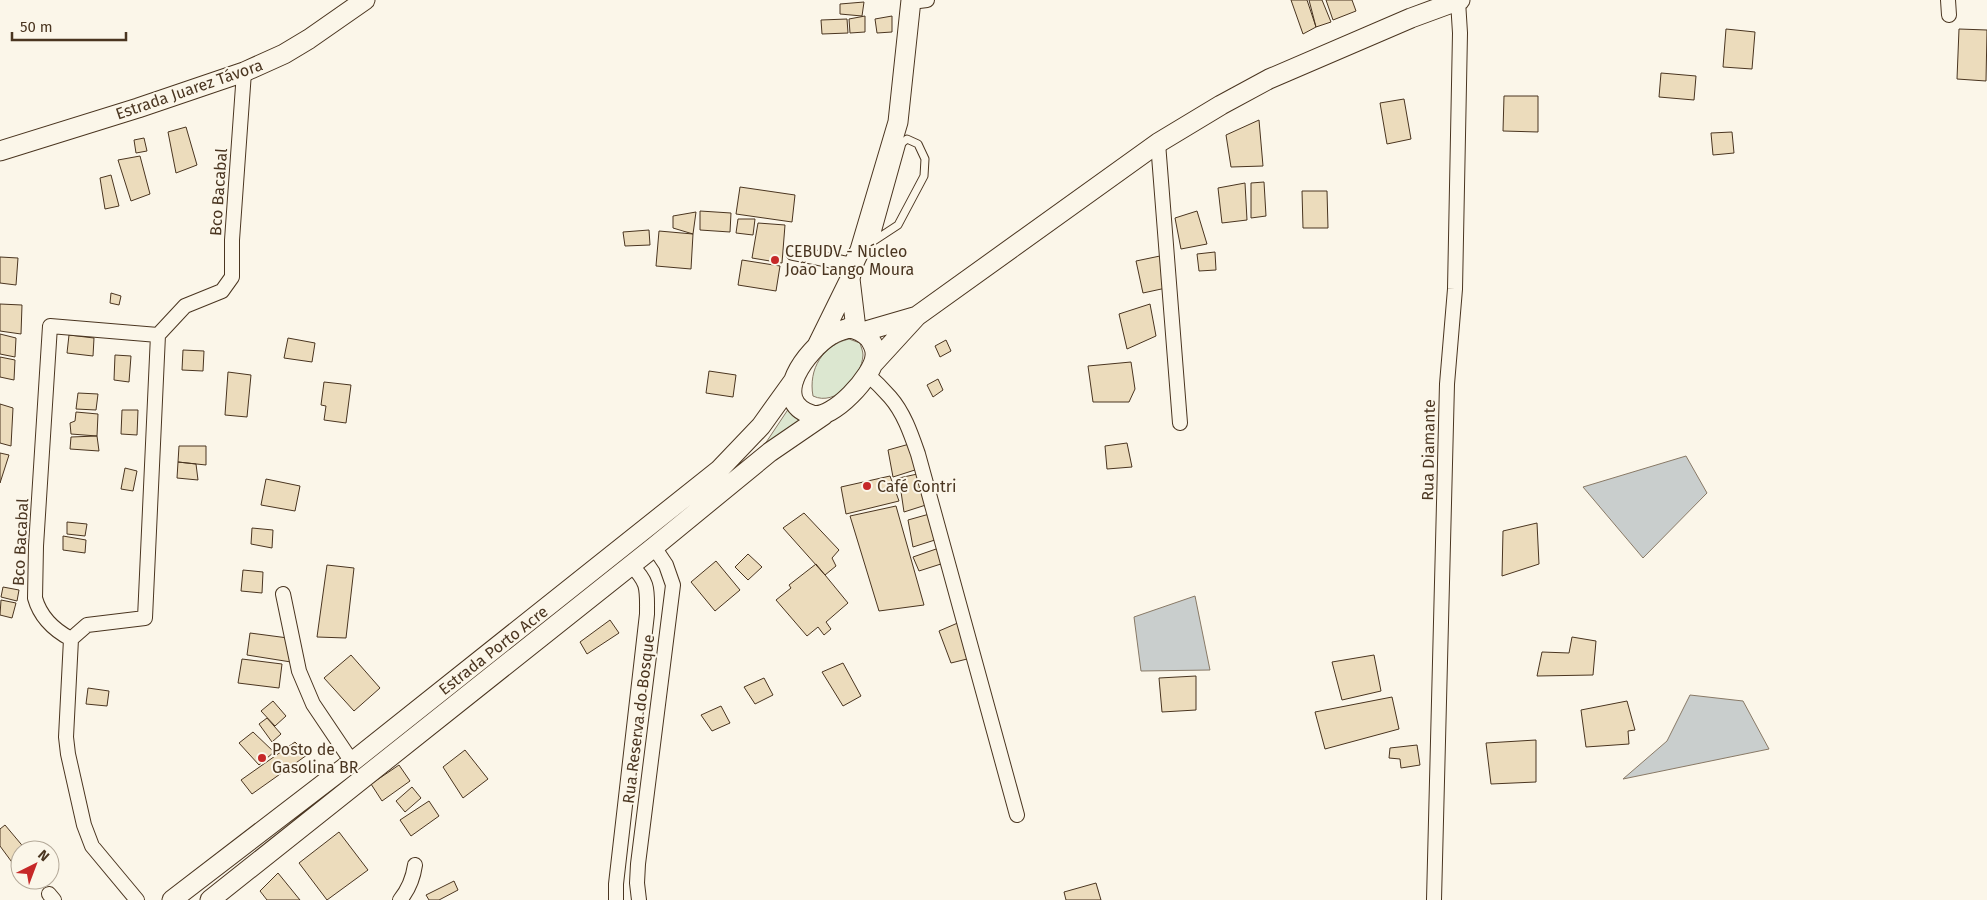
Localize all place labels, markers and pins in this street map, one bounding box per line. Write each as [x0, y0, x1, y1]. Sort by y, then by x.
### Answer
place label: CEBUDV - Núcleo João Lango Moura [785, 242, 914, 279]
marker: CEBUDV - Núcleo João Lango Moura [769, 254, 781, 266]
place label: Café Contri [877, 477, 957, 496]
marker: Café Contri [861, 480, 873, 492]
place label: Posto de Gasolina BR [272, 740, 359, 777]
marker: Posto de Gasolina BR [256, 752, 268, 764]

